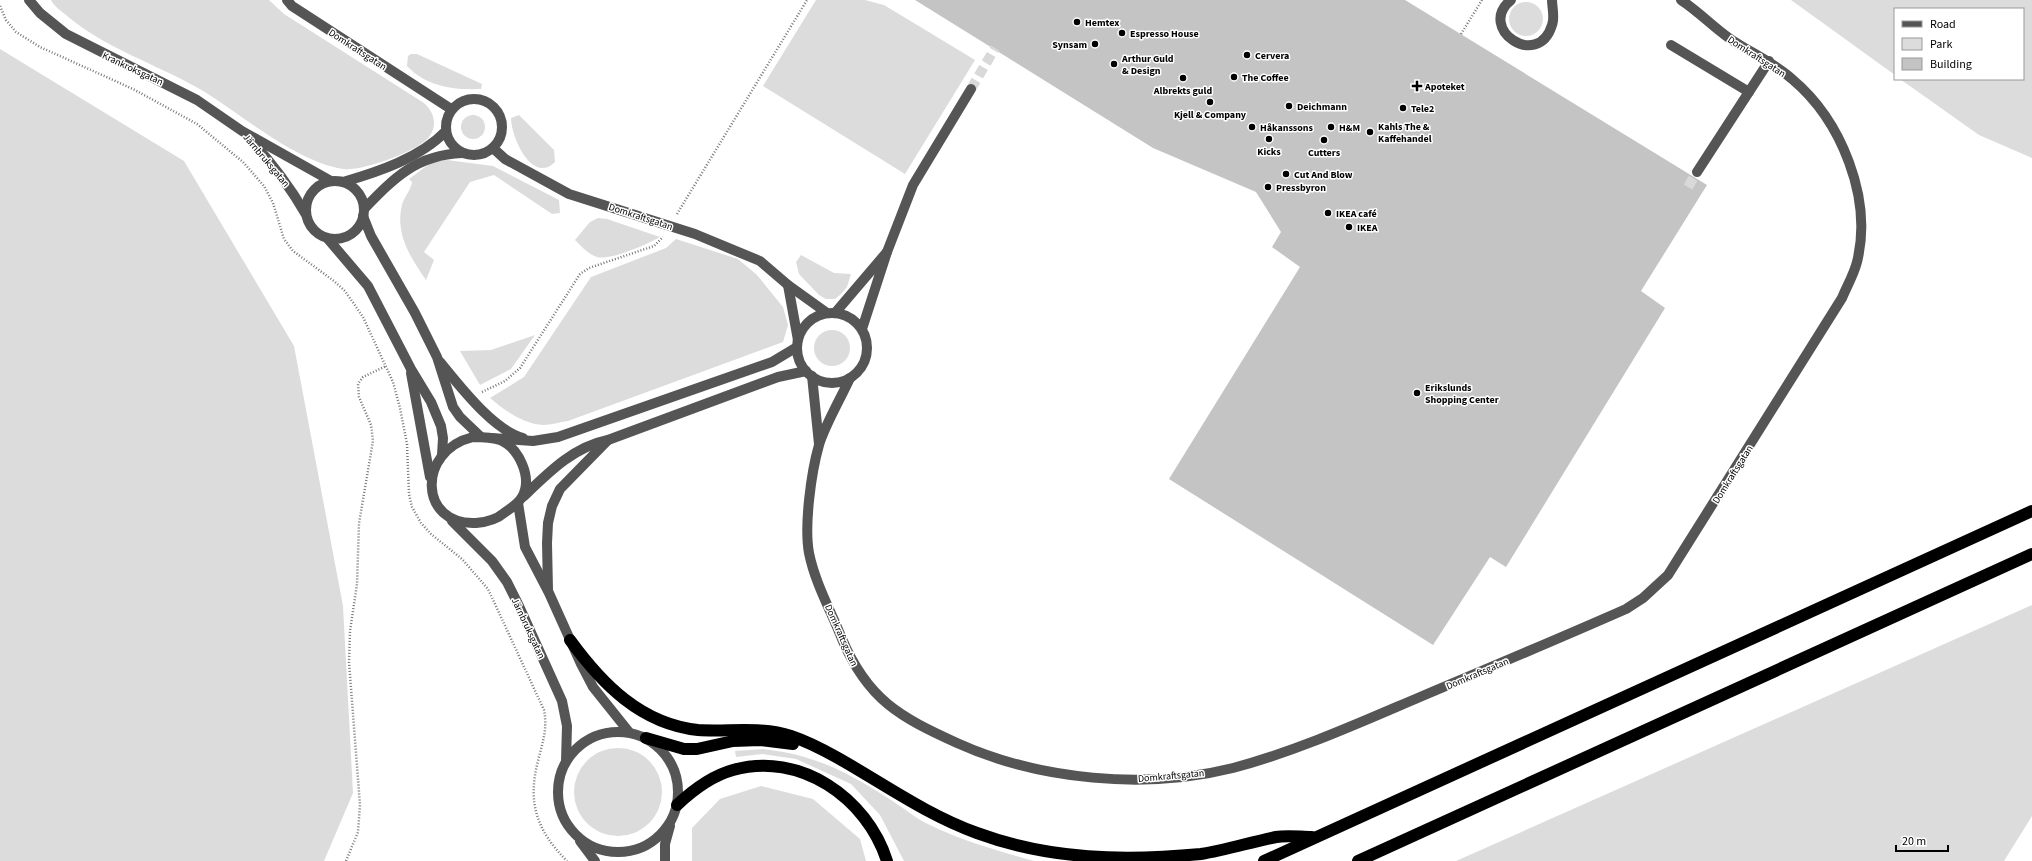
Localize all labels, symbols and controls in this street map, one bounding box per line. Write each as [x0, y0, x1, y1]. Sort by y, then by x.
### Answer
legend [1894, 8, 2024, 80]
place label: Hemtex [1085, 16, 1119, 30]
text: Road [1930, 16, 1956, 33]
marker: Hemtex [1072, 17, 1082, 27]
street label: Domkraftsgatan [326, 26, 389, 74]
place label: Espresso House [1130, 27, 1199, 41]
marker: Espresso House [1117, 28, 1127, 38]
street label: Domkraftsgatan [1725, 33, 1788, 81]
text: Park [1930, 36, 1952, 53]
place label: Synsam [1052, 38, 1087, 52]
marker: Synsam [1090, 39, 1100, 49]
street label: Krankroksgatan [100, 49, 165, 89]
place label: Cervera [1255, 49, 1289, 63]
marker: Cervera [1242, 50, 1252, 60]
place label: Arthur Guld & Design [1121, 52, 1174, 78]
text: Building [1930, 56, 1972, 73]
marker: Arthur Guld & Design [1109, 59, 1119, 69]
place label: The Coffee [1242, 71, 1289, 85]
marker: The Coffee [1229, 72, 1239, 82]
marker: Albrekts guld [1178, 73, 1188, 83]
place label: Apoteket [1424, 80, 1465, 94]
marker: Apoteket [1412, 81, 1422, 91]
place label: Albrekts guld [1153, 84, 1212, 98]
marker: Kjell & Company [1205, 97, 1215, 107]
place label: Deichmann [1297, 100, 1347, 114]
marker: Deichmann [1284, 101, 1294, 111]
place label: Tele2 [1411, 102, 1434, 116]
marker: Tele2 [1398, 103, 1408, 113]
place label: Kjell & Company [1174, 108, 1247, 122]
place label: Kahls The & Kaffehandel [1378, 120, 1432, 146]
place label: Håkanssons [1260, 121, 1314, 135]
place label: H&M [1339, 121, 1360, 135]
marker: Håkanssons [1247, 122, 1257, 132]
marker: H&M [1326, 122, 1336, 132]
marker: Kahls The & Kaffehandel [1365, 127, 1375, 137]
street label: Järnbruksgatan [240, 131, 293, 190]
marker: Kicks [1264, 134, 1274, 144]
marker: Cutters [1319, 135, 1329, 145]
place label: Kicks [1257, 145, 1281, 159]
place label: Cutters [1308, 146, 1341, 160]
place label: Cut And Blow [1294, 168, 1353, 182]
marker: Cut And Blow [1281, 169, 1291, 179]
place label: Pressbyron [1276, 181, 1326, 195]
marker: Pressbyron [1263, 182, 1273, 192]
street label: Domkraftsgatan [607, 200, 675, 234]
place label: IKEA café [1336, 207, 1377, 221]
marker: IKEA café [1323, 208, 1333, 218]
place label: IKEA [1357, 221, 1378, 235]
marker: IKEA [1344, 222, 1354, 232]
place label: Erikslunds Shopping Center [1425, 381, 1499, 407]
marker: Erikslunds Shopping Center [1412, 388, 1422, 398]
street label: Domkraftsgatan [1709, 443, 1756, 506]
street label: Järnbruksgatan [508, 596, 548, 661]
street label: Domkraftsgatan [821, 602, 861, 669]
street label: Domkraftsgatan [1444, 654, 1511, 693]
street label: Domkraftsgatan [1137, 766, 1205, 786]
scale bar [1896, 827, 1948, 853]
text: 20 m [1902, 833, 1926, 850]

